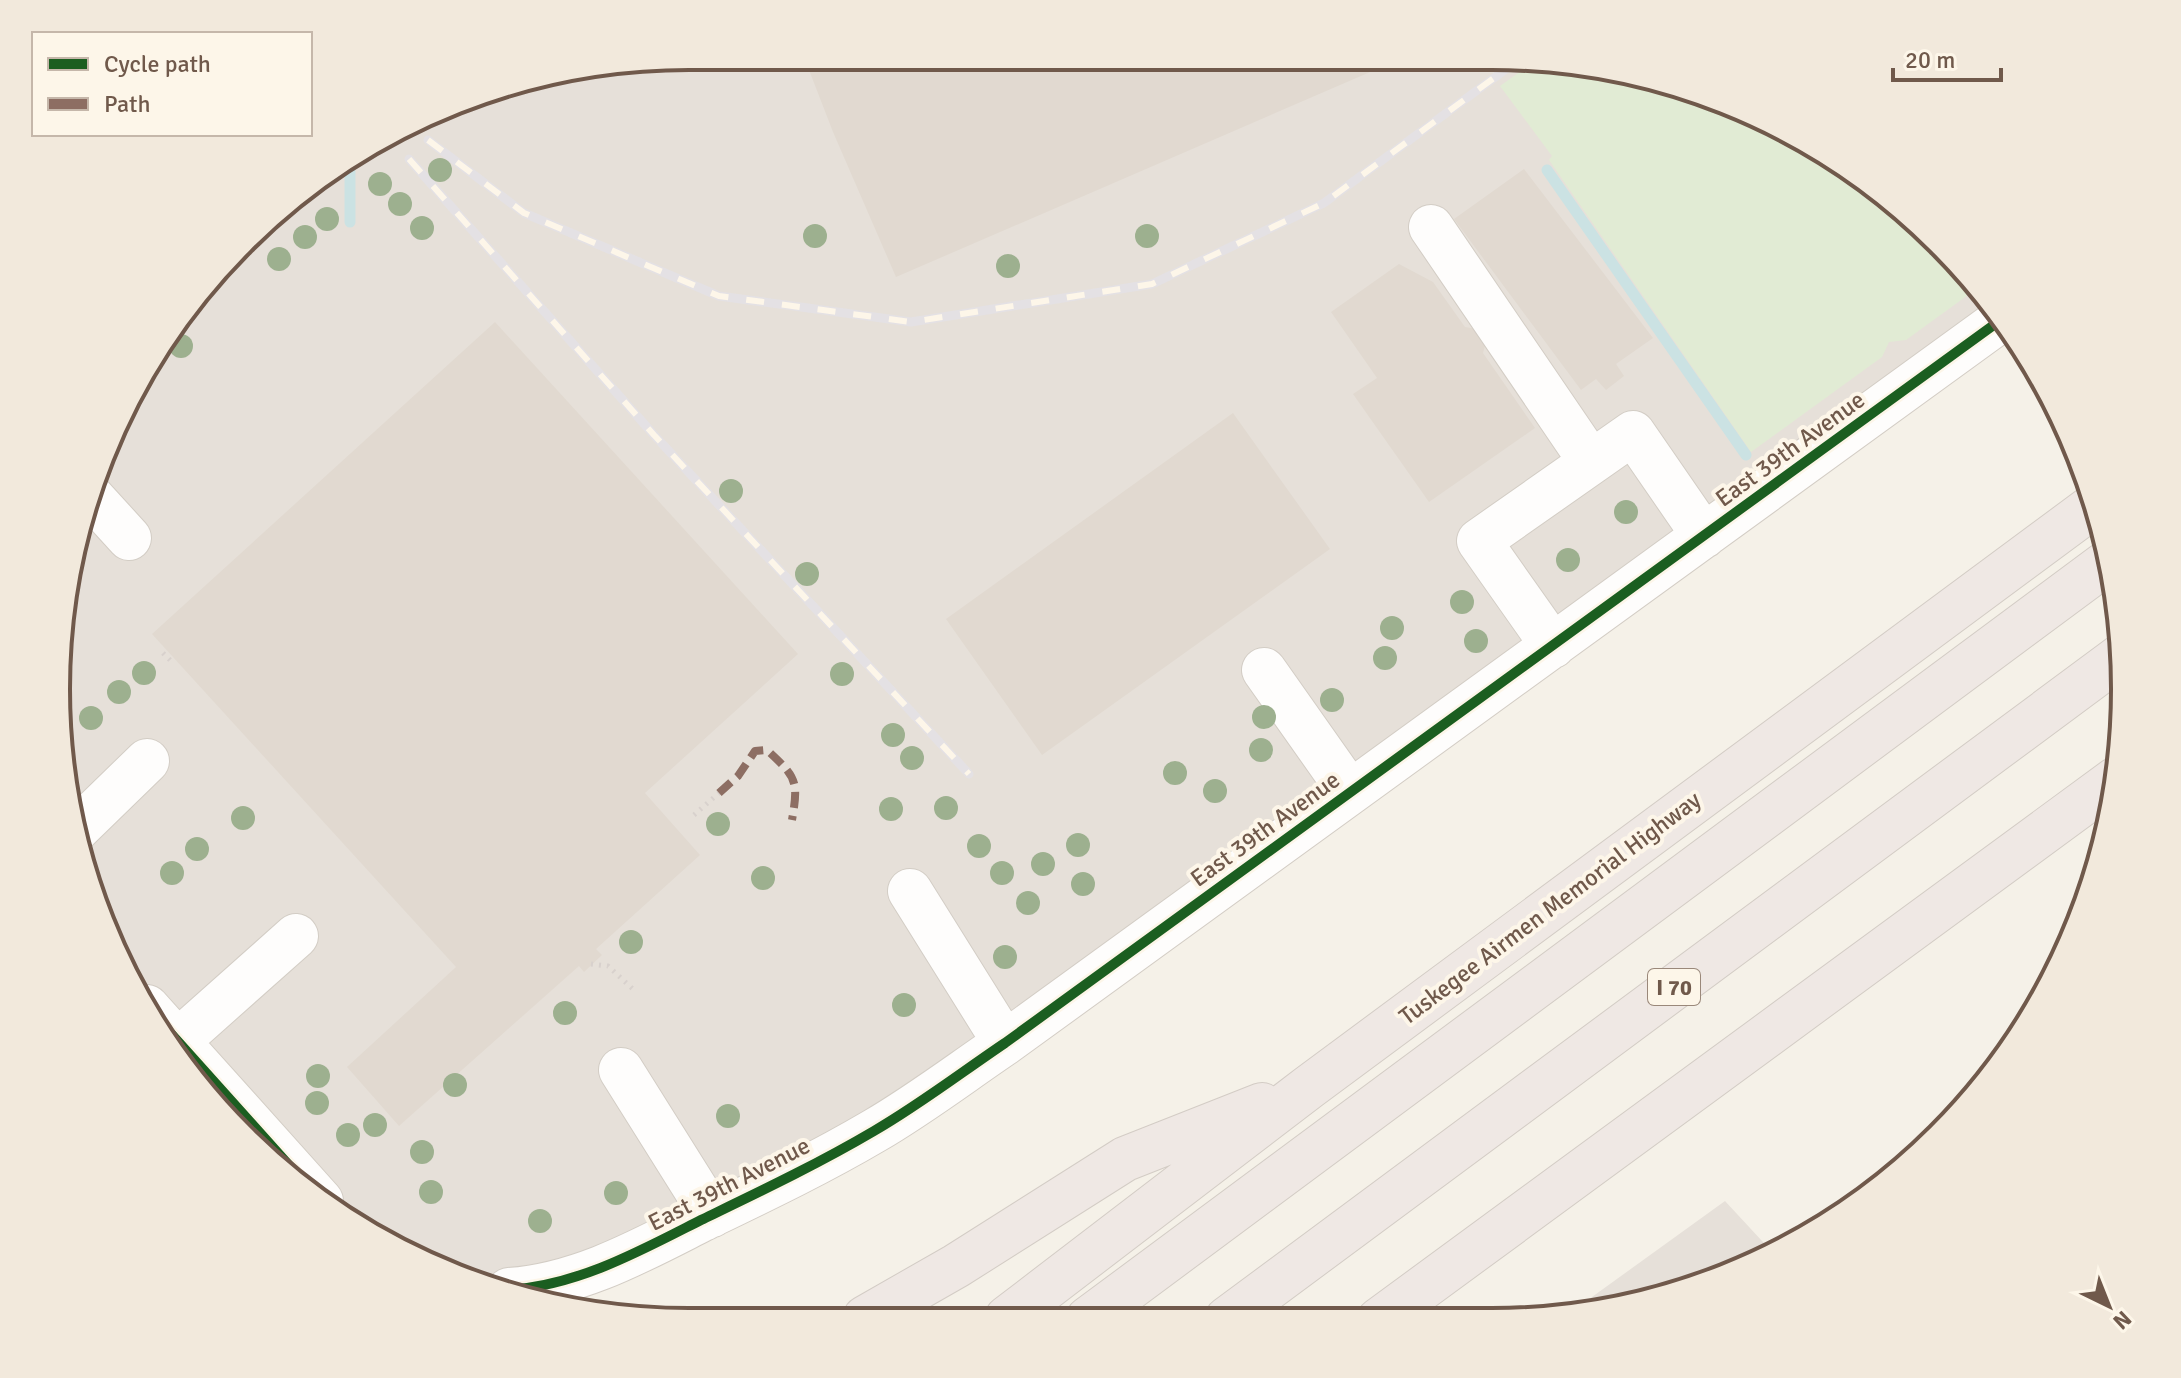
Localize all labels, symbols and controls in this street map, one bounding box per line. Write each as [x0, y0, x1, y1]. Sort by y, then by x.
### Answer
legend [32, 32, 312, 136]
scale bar [1893, 32, 2001, 82]
text: 20 m [1905, 45, 1955, 75]
text: Cycle path [104, 49, 211, 79]
text: Path [104, 89, 150, 119]
street label: East 39th Avenue [1709, 385, 1871, 513]
street label: East 39th Avenue [1184, 765, 1346, 893]
street label: Tuskegee Airmen Memorial Highway [1393, 785, 1707, 1031]
road number: I 70 [1648, 969, 1700, 1005]
street label: East 39th Avenue [643, 1130, 815, 1238]
north arrow [2069, 1266, 2149, 1346]
text: N [2107, 1305, 2137, 1335]

